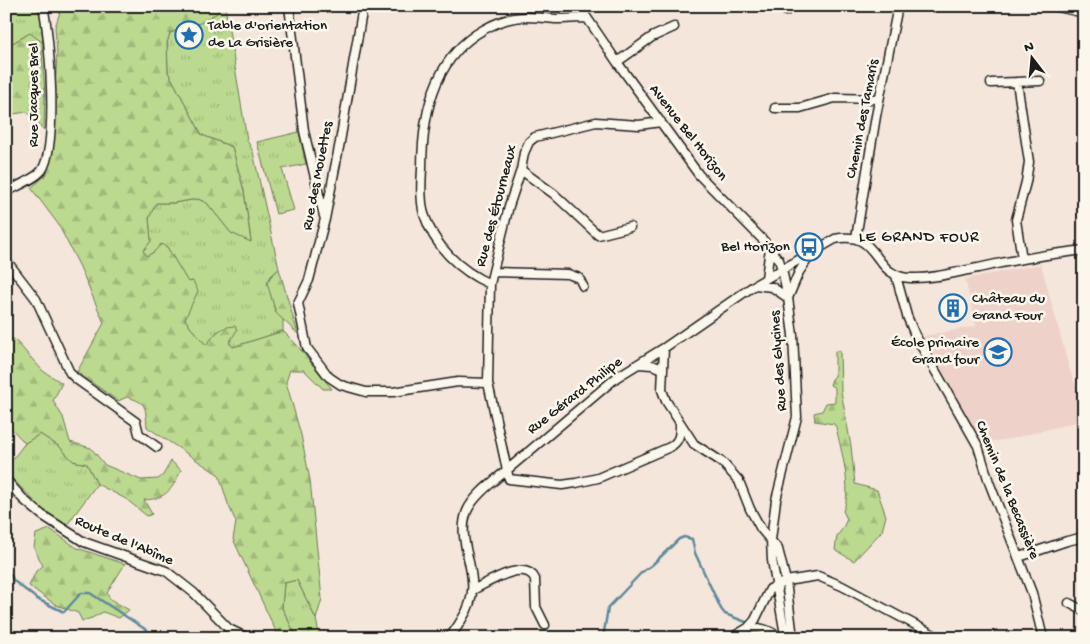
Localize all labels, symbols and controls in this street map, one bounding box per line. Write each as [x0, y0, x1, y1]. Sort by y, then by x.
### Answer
place label: Table d'orientation de La Grisière [207, 17, 327, 52]
place icon: Table d'orientation de La Grisière [174, 20, 204, 50]
north arrow [1008, 32, 1058, 82]
text: N [1022, 38, 1036, 57]
street label: Rue Jacques Brel [25, 43, 43, 147]
street label: Chemin des Tamaris [843, 57, 883, 180]
street label: Avenue Bel Horizon [645, 81, 731, 185]
street label: Rue des Mouettes [299, 120, 337, 232]
street label: Rue des Étourneaux [472, 143, 522, 269]
district label: LE GRAND FOUR [859, 229, 979, 248]
bus stop icon: Bel Horizon [794, 232, 824, 262]
place label: Bel Horizon [720, 238, 790, 256]
place label: Château du Grand Four [972, 290, 1045, 325]
building icon: Château du Grand Four [938, 293, 968, 323]
street label: Rue des Glycines [766, 310, 791, 412]
place label: École primaire Grand four [891, 334, 981, 369]
school or university icon: École primaire Grand four [983, 337, 1013, 367]
street label: Rue Gérard Philipe [524, 353, 626, 439]
street label: Chemin de la Becassière [971, 418, 1043, 562]
street label: Route de l'Abîme [72, 512, 176, 570]

